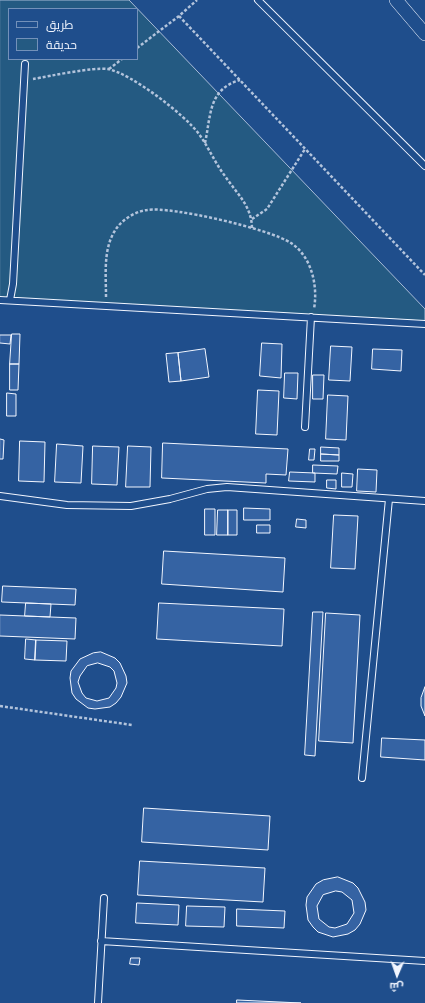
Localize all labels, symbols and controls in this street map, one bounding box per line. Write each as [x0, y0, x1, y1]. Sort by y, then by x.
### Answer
legend [8, 8, 138, 60]
text: طريق [46, 17, 73, 31]
text: حديقة [46, 37, 77, 51]
north arrow [377, 955, 417, 995]
text: ش [389, 981, 404, 994]

